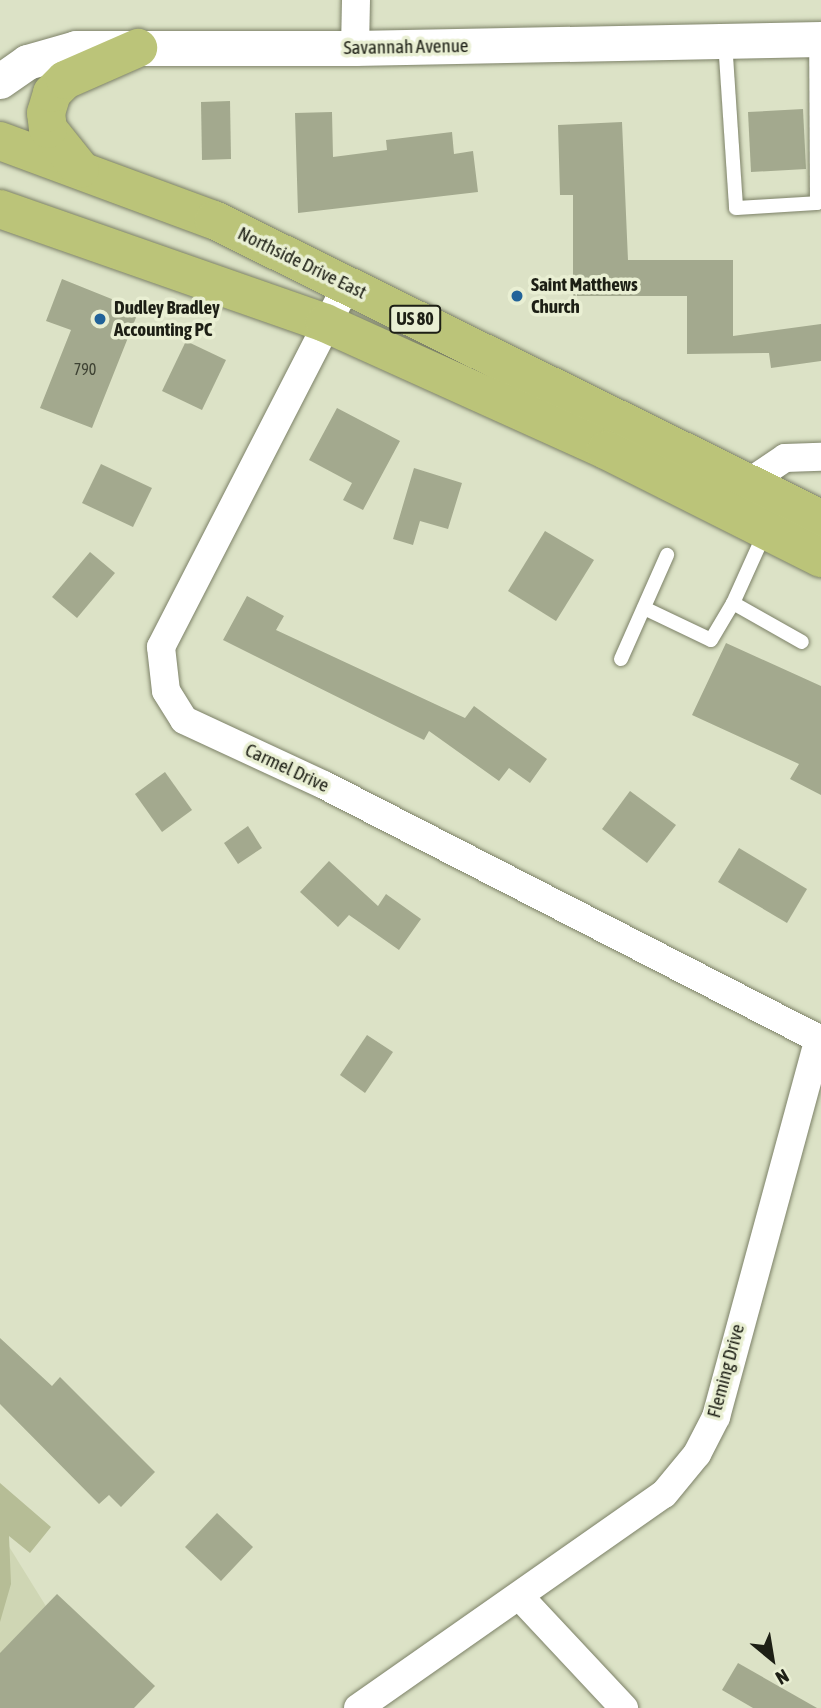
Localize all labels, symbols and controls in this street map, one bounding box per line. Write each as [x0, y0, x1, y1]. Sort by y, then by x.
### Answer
street label: Savannah Avenue [343, 35, 469, 59]
street label: Northside Drive East [234, 222, 370, 304]
place label: Saint Matthews Church [531, 274, 638, 318]
marker: Saint Matthews Church [509, 288, 525, 304]
place label: Dudley Bradley Accounting PC [114, 297, 220, 341]
road number: US 80 [389, 304, 441, 334]
marker: Dudley Bradley Accounting PC [92, 311, 108, 327]
house number: 790 [74, 359, 96, 379]
street label: Carmel Drive [241, 739, 333, 797]
street label: Fleming Drive [703, 1322, 749, 1420]
north arrow [737, 1624, 807, 1694]
text: N [772, 1665, 793, 1690]

